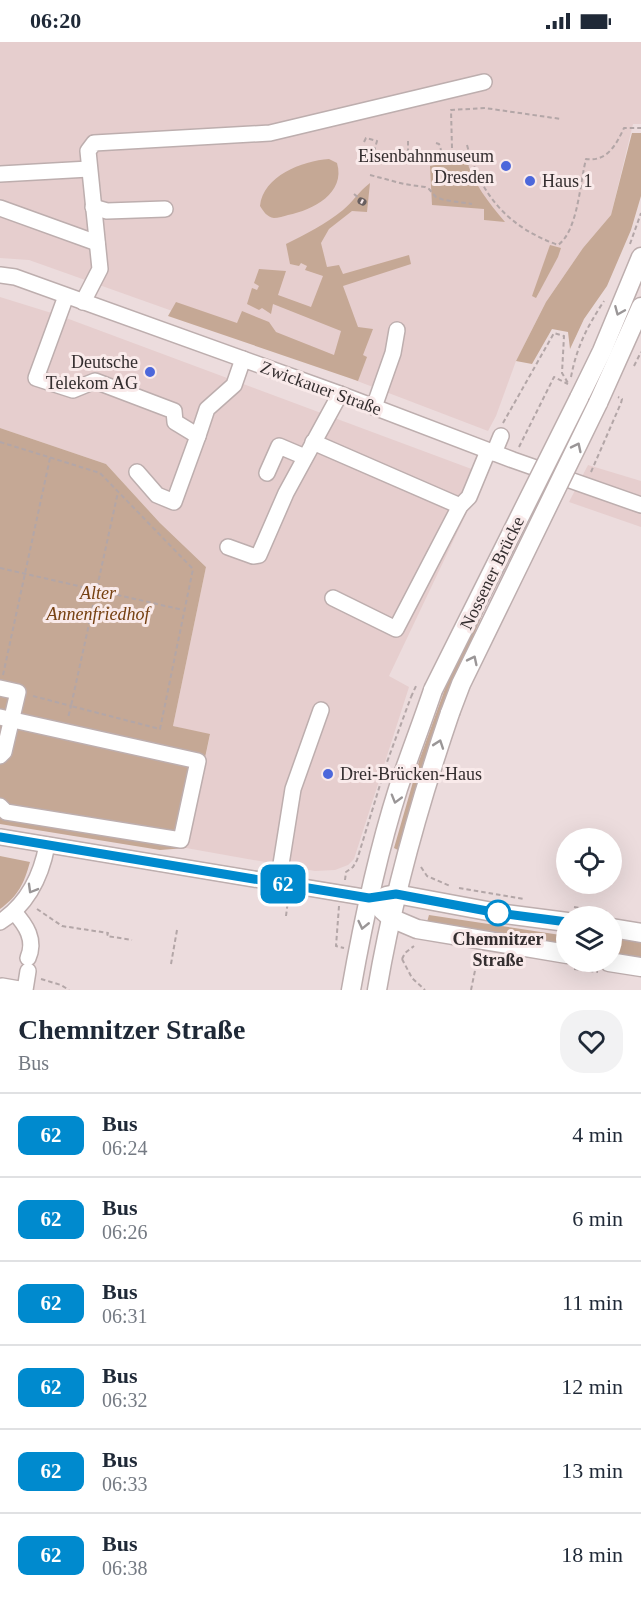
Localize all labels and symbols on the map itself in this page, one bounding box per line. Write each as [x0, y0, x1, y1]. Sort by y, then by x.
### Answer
place label: Eisenbahnmuseum Dresden [358, 146, 494, 187]
marker: Eisenbahnmuseum Dresden [499, 159, 513, 173]
place label: Haus 1 [542, 171, 593, 191]
marker: Haus 1 [523, 174, 537, 188]
one-way arrow [614, 305, 626, 316]
place label: Deutsche Telekom AG [46, 352, 138, 393]
street label: Zwickauer Straße [258, 357, 384, 419]
marker: Deutsche Telekom AG [143, 365, 157, 379]
one-way arrow [569, 442, 581, 453]
street label: Nossener Brücke [456, 513, 528, 633]
park label: Alter Annenfriedhof [46, 583, 152, 624]
one-way arrow [466, 655, 478, 666]
one-way arrow [432, 739, 445, 750]
place label: Drei-Brücken-Haus [340, 764, 482, 784]
marker: Drei-Brücken-Haus [321, 767, 335, 781]
one-way arrow [391, 793, 403, 804]
line badge: 62 [256, 864, 310, 904]
one-way arrow [28, 883, 39, 893]
marker: Chemnitzer Straße [485, 900, 511, 926]
one-way arrow [358, 919, 371, 929]
place label: Chemnitzer Straße [453, 929, 543, 970]

